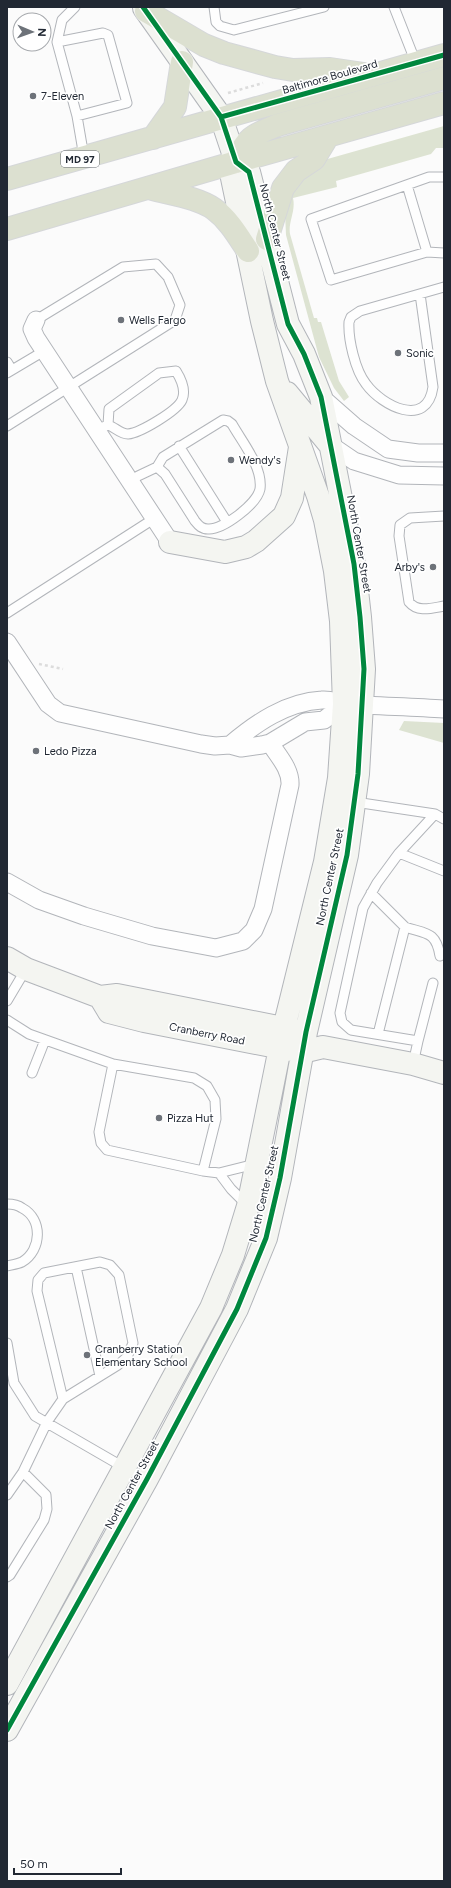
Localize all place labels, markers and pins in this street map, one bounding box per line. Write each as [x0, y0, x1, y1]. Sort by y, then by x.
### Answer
place label: 7-Eleven [41, 90, 84, 103]
marker: 7-Eleven [28, 91, 38, 101]
place label: Wells Fargo [129, 314, 186, 327]
marker: Wells Fargo [116, 315, 126, 325]
place label: Sonic [406, 347, 434, 360]
marker: Sonic [393, 348, 403, 358]
place label: Wendy's [239, 454, 281, 467]
marker: Wendy's [226, 455, 236, 465]
place label: Arby's [394, 561, 425, 574]
marker: Arby's [428, 562, 438, 572]
place label: Ledo Pizza [44, 745, 97, 758]
marker: Ledo Pizza [31, 746, 41, 756]
place label: Pizza Hut [167, 1112, 214, 1125]
marker: Pizza Hut [154, 1113, 164, 1123]
place label: Cranberry Station Elementary School [95, 1343, 187, 1369]
marker: Cranberry Station Elementary School [82, 1350, 92, 1360]

